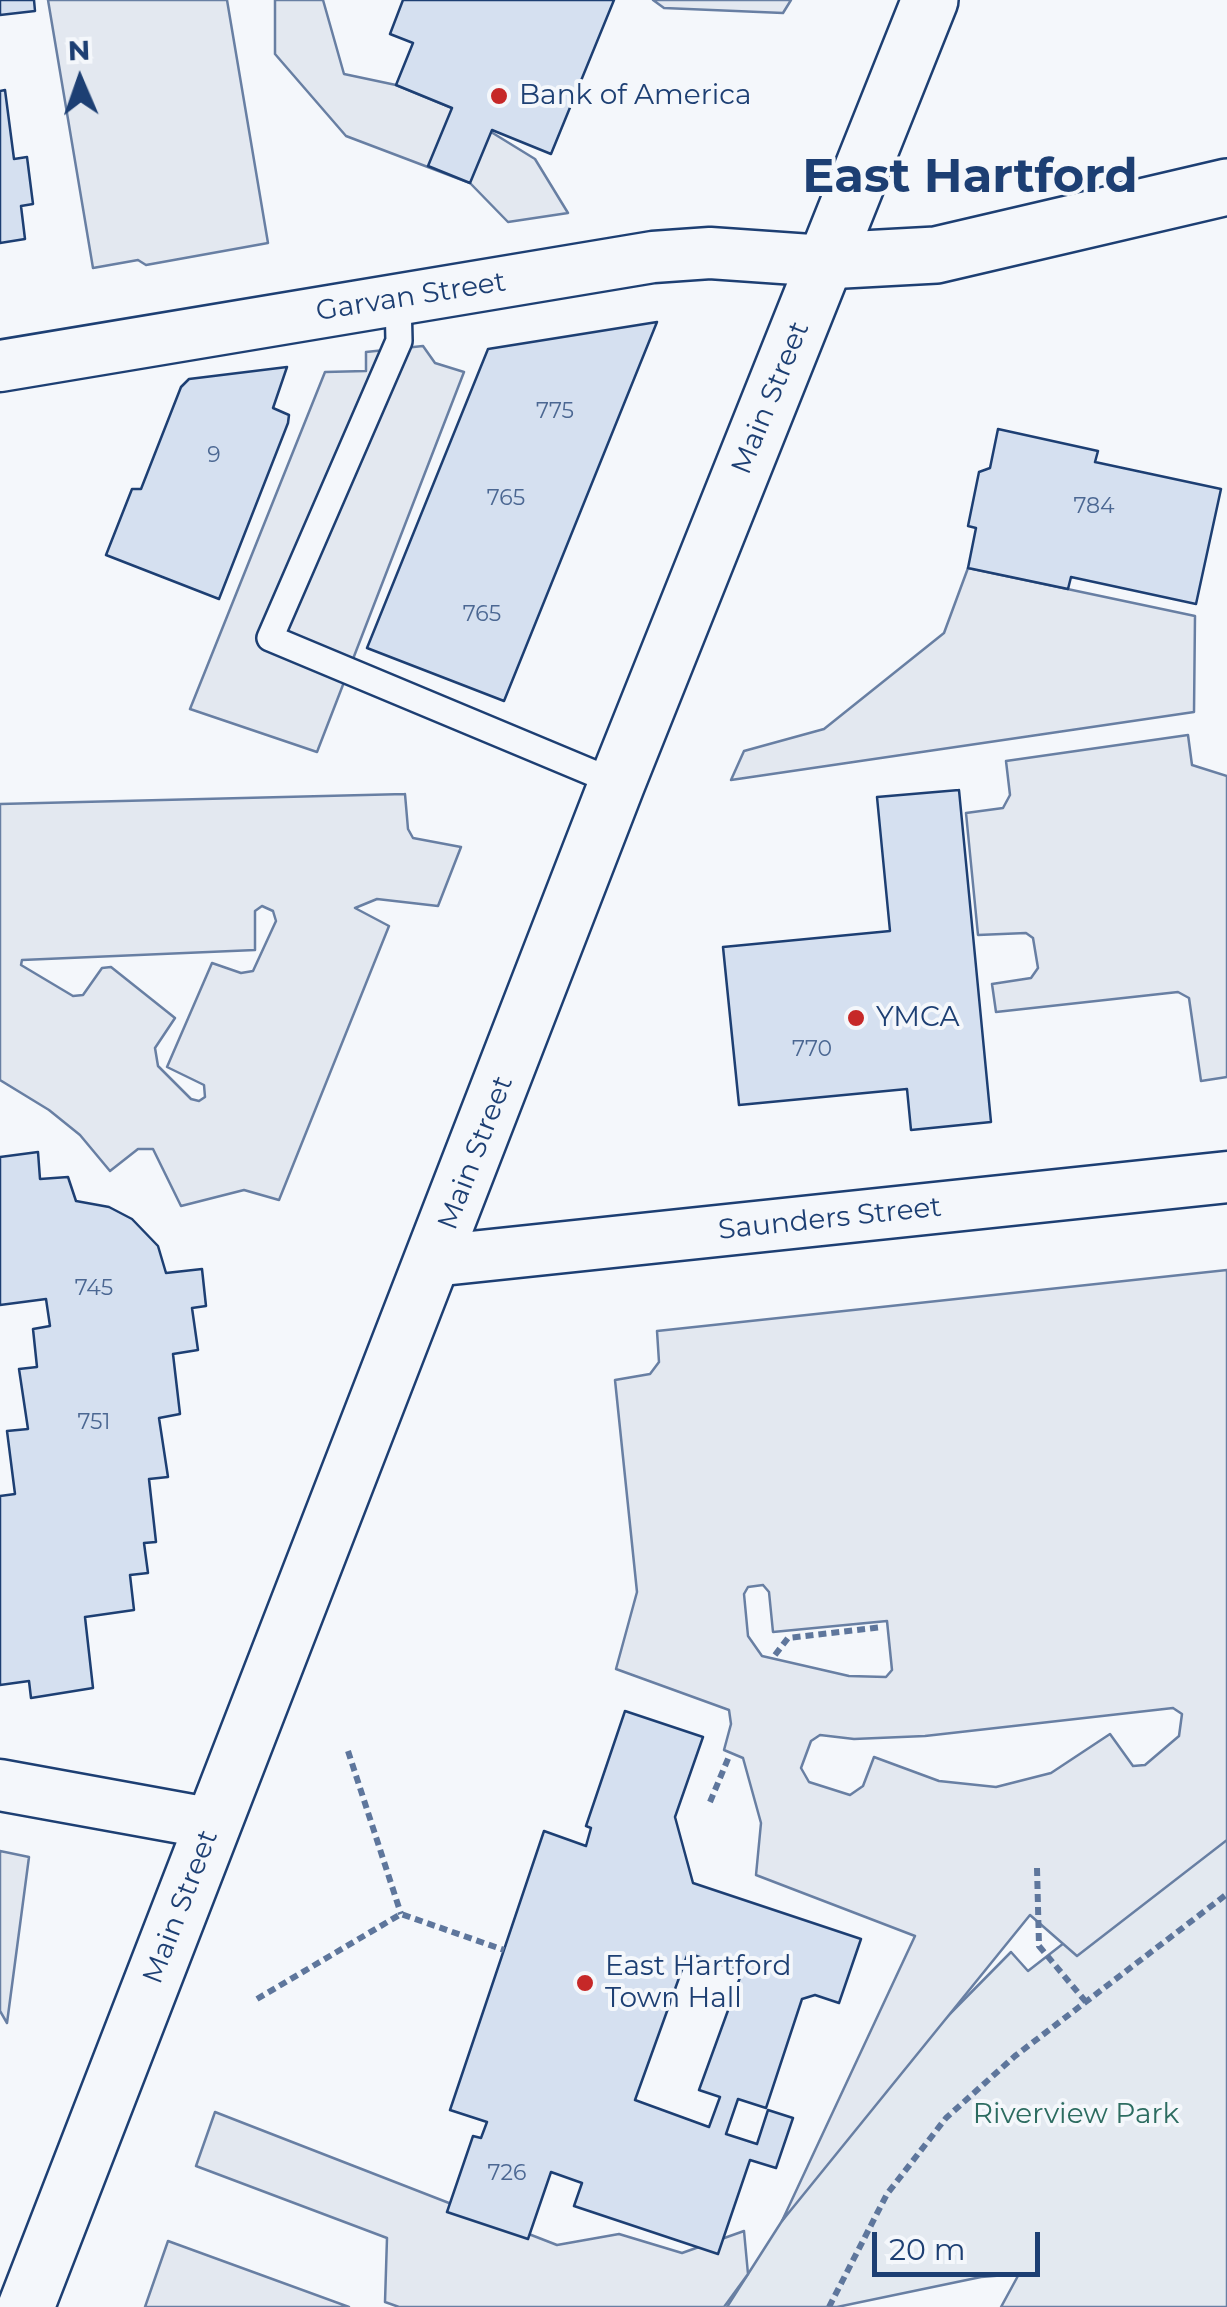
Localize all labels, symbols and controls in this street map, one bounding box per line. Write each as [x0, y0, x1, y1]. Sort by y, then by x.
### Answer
north arrow [30, 30, 130, 130]
text: N [67, 33, 91, 67]
place label: Bank of America [519, 79, 752, 113]
marker: Bank of America [488, 85, 510, 107]
district label: East Hartford [802, 149, 1138, 207]
street label: Garvan Street [314, 265, 508, 329]
street label: Main Street [725, 317, 817, 479]
house number: 775 [536, 399, 574, 425]
house number: 9 [207, 443, 221, 469]
house number: 765 [487, 486, 525, 512]
house number: 784 [1073, 494, 1115, 520]
house number: 765 [463, 602, 501, 628]
place label: YMCA [876, 1001, 960, 1035]
marker: YMCA [845, 1007, 867, 1029]
house number: 770 [792, 1037, 832, 1063]
street label: Main Street [431, 1071, 521, 1235]
street label: Saunders Street [717, 1191, 943, 1247]
house number: 745 [75, 1276, 113, 1302]
house number: 751 [78, 1410, 110, 1436]
street label: Main Street [136, 1825, 226, 1989]
place label: East Hartford Town Hall [605, 1950, 791, 2016]
marker: East Hartford Town Hall [574, 1972, 596, 1994]
park label: Riverview Park [973, 2098, 1179, 2132]
house number: 726 [488, 2161, 526, 2187]
scale bar [877, 2212, 1044, 2274]
text: 20 m [889, 2231, 966, 2268]

